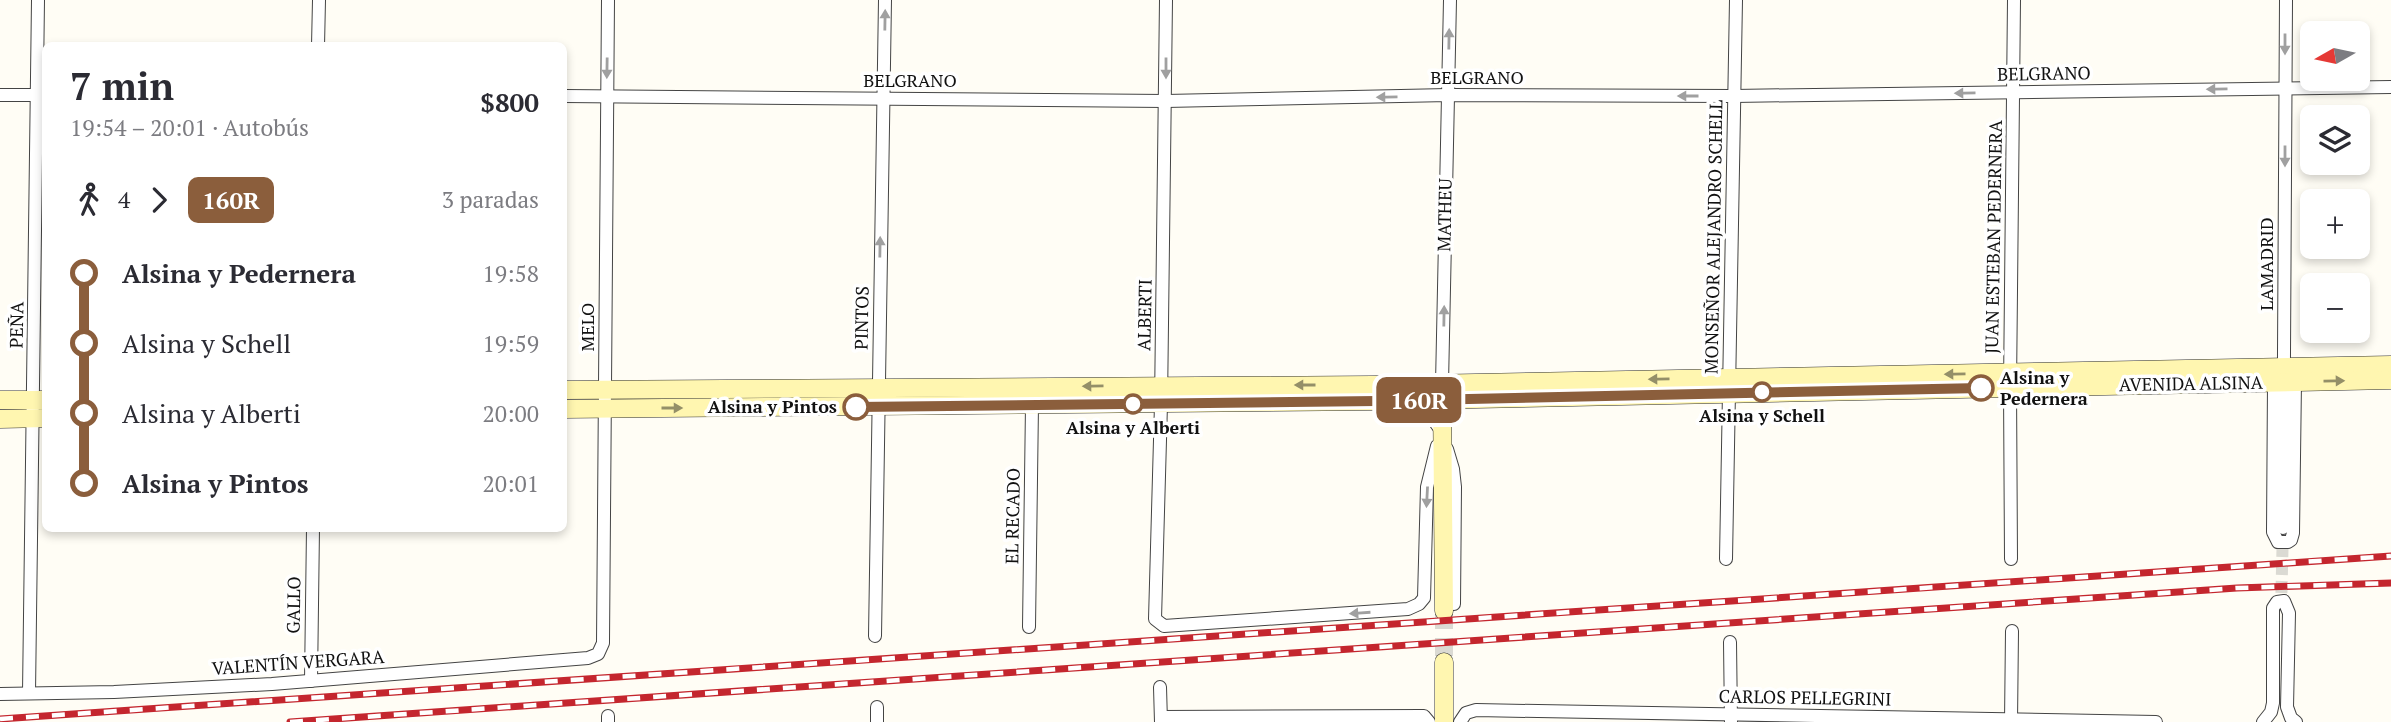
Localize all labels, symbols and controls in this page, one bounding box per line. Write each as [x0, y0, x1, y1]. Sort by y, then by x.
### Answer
one-way arrow [879, 8, 890, 30]
north arrow [2300, 21, 2370, 91]
map controls [2300, 21, 2370, 343]
one-way arrow [1444, 28, 1455, 50]
one-way arrow [2279, 33, 2291, 55]
one-way arrow [601, 57, 612, 79]
one-way arrow [1160, 57, 1172, 79]
street label: BELGRANO [1997, 60, 2091, 86]
text: 7 min [70, 61, 174, 111]
street label: BELGRANO [1430, 65, 1524, 89]
street label: BELGRANO [863, 68, 957, 92]
one-way arrow [2205, 83, 2227, 95]
text: $800 [480, 85, 539, 119]
one-way arrow [1953, 87, 1975, 99]
one-way arrow [1677, 90, 1699, 102]
one-way arrow [1376, 91, 1398, 102]
street label: MONSEÑOR ALEJANDRO SCHELL [1699, 99, 1727, 374]
button: layers [2300, 105, 2370, 175]
text: 19:54 – 20:01 · Autobús [70, 112, 309, 143]
street label: JUAN ESTEBAN PEDERNERA [1979, 119, 2007, 354]
one-way arrow [2279, 146, 2291, 168]
street label: MATHEU [1431, 178, 1457, 252]
icon: walk [70, 181, 108, 219]
icon: forward [140, 181, 178, 219]
text: 4 [118, 184, 130, 215]
text: 160R [202, 184, 260, 216]
text: 3 paradas [442, 184, 539, 215]
button: + [2300, 189, 2370, 259]
street label: LAMADRID [2254, 217, 2278, 311]
one-way arrow [874, 236, 886, 258]
text: Alsina y Pedernera [122, 256, 356, 290]
text: 19:58 [482, 258, 539, 289]
button: − [2300, 273, 2370, 343]
street label: ALBERTI [1131, 279, 1157, 351]
street label: PINTOS [848, 286, 874, 350]
street label: PEÑA [4, 301, 28, 349]
street label: MELO [575, 303, 599, 351]
one-way arrow [1438, 304, 1449, 326]
text: Alsina y Schell [122, 326, 291, 360]
text: 19:59 [482, 328, 539, 359]
place label: Alsina y Pedernera [2000, 365, 2088, 410]
one-way arrow [1944, 368, 1966, 380]
street label: AVENIDA ALSINA [2119, 370, 2264, 396]
one-way arrow [1648, 373, 1670, 385]
marker: Alsina y Pedernera [1968, 375, 1994, 401]
one-way arrow [2324, 375, 2346, 387]
line badge: 160R [1370, 377, 1468, 423]
one-way arrow [1294, 379, 1316, 391]
one-way arrow [1082, 381, 1104, 392]
marker: Alsina y Schell [1752, 382, 1772, 402]
text: 160R [1390, 384, 1448, 416]
place label: Alsina y Pintos [708, 394, 837, 418]
marker: Alsina y Pintos [843, 394, 869, 420]
marker: Alsina y Alberti [1123, 394, 1143, 414]
text: Alsina y Alberti [122, 396, 301, 430]
text: 20:00 [482, 398, 539, 429]
one-way arrow [661, 402, 683, 414]
place label: Alsina y Schell [1699, 403, 1825, 427]
place label: Alsina y Alberti [1066, 415, 1200, 439]
text: Alsina y Pintos [122, 466, 309, 500]
text: 20:01 [482, 468, 539, 499]
street label: EL RECADO [999, 468, 1025, 564]
one-way arrow [1422, 486, 1433, 508]
street label: GALLO [281, 576, 305, 634]
one-way arrow [1349, 607, 1371, 618]
street label: VALENTÍN VERGARA [211, 644, 386, 680]
street label: CARLOS PELLEGRINI [1718, 683, 1892, 711]

